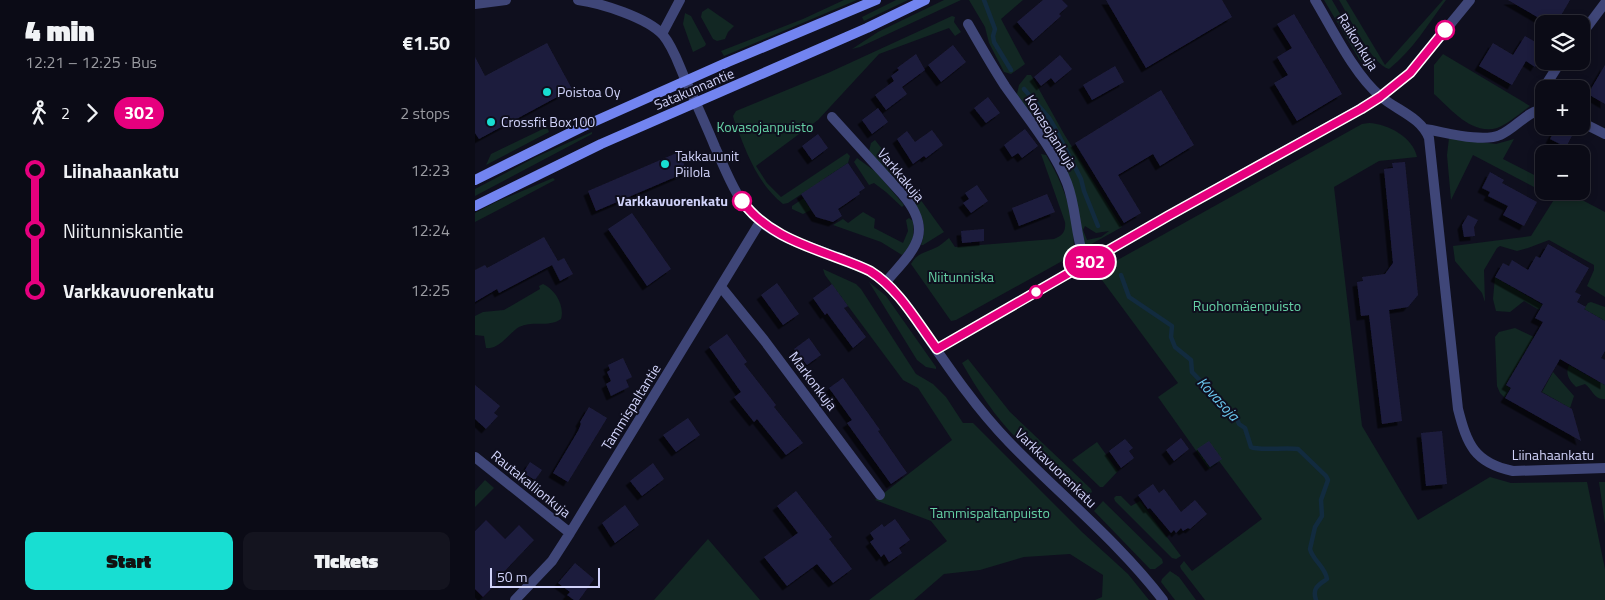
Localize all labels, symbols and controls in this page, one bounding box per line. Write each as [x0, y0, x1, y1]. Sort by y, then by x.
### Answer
text: 4 min [25, 9, 95, 52]
street label: Raikonkuja [1332, 9, 1384, 75]
map controls [1535, 15, 1590, 200]
button: layers [1535, 15, 1590, 70]
unlabelled marker [1435, 20, 1455, 40]
text: €1.50 [403, 28, 450, 57]
text: 12:21 – 12:25 · Bus [25, 50, 157, 74]
street label: Satakunnantie [650, 62, 737, 115]
button: + [1535, 80, 1590, 135]
place label: Poistoa Oy [557, 81, 621, 102]
marker: Poistoa Oy [541, 86, 553, 98]
street label: Kovasojankuja [1020, 90, 1083, 173]
icon: walk [25, 99, 53, 127]
icon: forward [78, 99, 106, 127]
text: 302 [124, 99, 154, 126]
text: 2 [61, 101, 70, 125]
text: 2 stops [400, 101, 450, 125]
place label: Crossfit Box100 [501, 111, 595, 132]
marker: Crossfit Box100 [485, 116, 497, 128]
park label: Kovasojanpuisto [717, 116, 813, 137]
street label: Varkkakuja [873, 143, 930, 206]
place label: Takkauunit Piilola [675, 145, 739, 182]
button: − [1535, 145, 1590, 200]
text: Liinahaankatu [63, 156, 179, 185]
text: 12:23 [411, 158, 450, 182]
marker: Takkauunit Piilola [659, 158, 671, 170]
place label: Varkkavuorenkatu [617, 190, 728, 211]
marker: Varkkavuorenkatu [732, 191, 752, 211]
text: Niitunniskantie [63, 216, 183, 245]
text: 12:24 [411, 218, 450, 242]
line badge: 302 [1061, 246, 1119, 278]
text: 302 [1075, 248, 1105, 275]
park label: Niitunniska [928, 266, 994, 287]
text: Varkkavuorenkatu [63, 276, 214, 305]
text: 12:25 [411, 278, 450, 302]
unlabelled marker [1029, 285, 1043, 299]
park label: Ruohomäenpuisto [1193, 295, 1301, 316]
street label: Markonkuja [784, 347, 843, 415]
street label: Tammispaltantie [596, 360, 666, 454]
water label: Kovasoja [1192, 371, 1246, 427]
street label: Varkkavuorenkatu [1011, 423, 1102, 512]
street label: Liinahaankatu [1512, 444, 1594, 465]
street label: Rautakallionkuja [487, 445, 576, 522]
park label: Tammispaltanpuisto [930, 502, 1050, 523]
button: Start [25, 532, 233, 590]
button: Tickets [243, 532, 450, 590]
scale bar [490, 565, 600, 588]
text: 50 m [497, 566, 527, 587]

